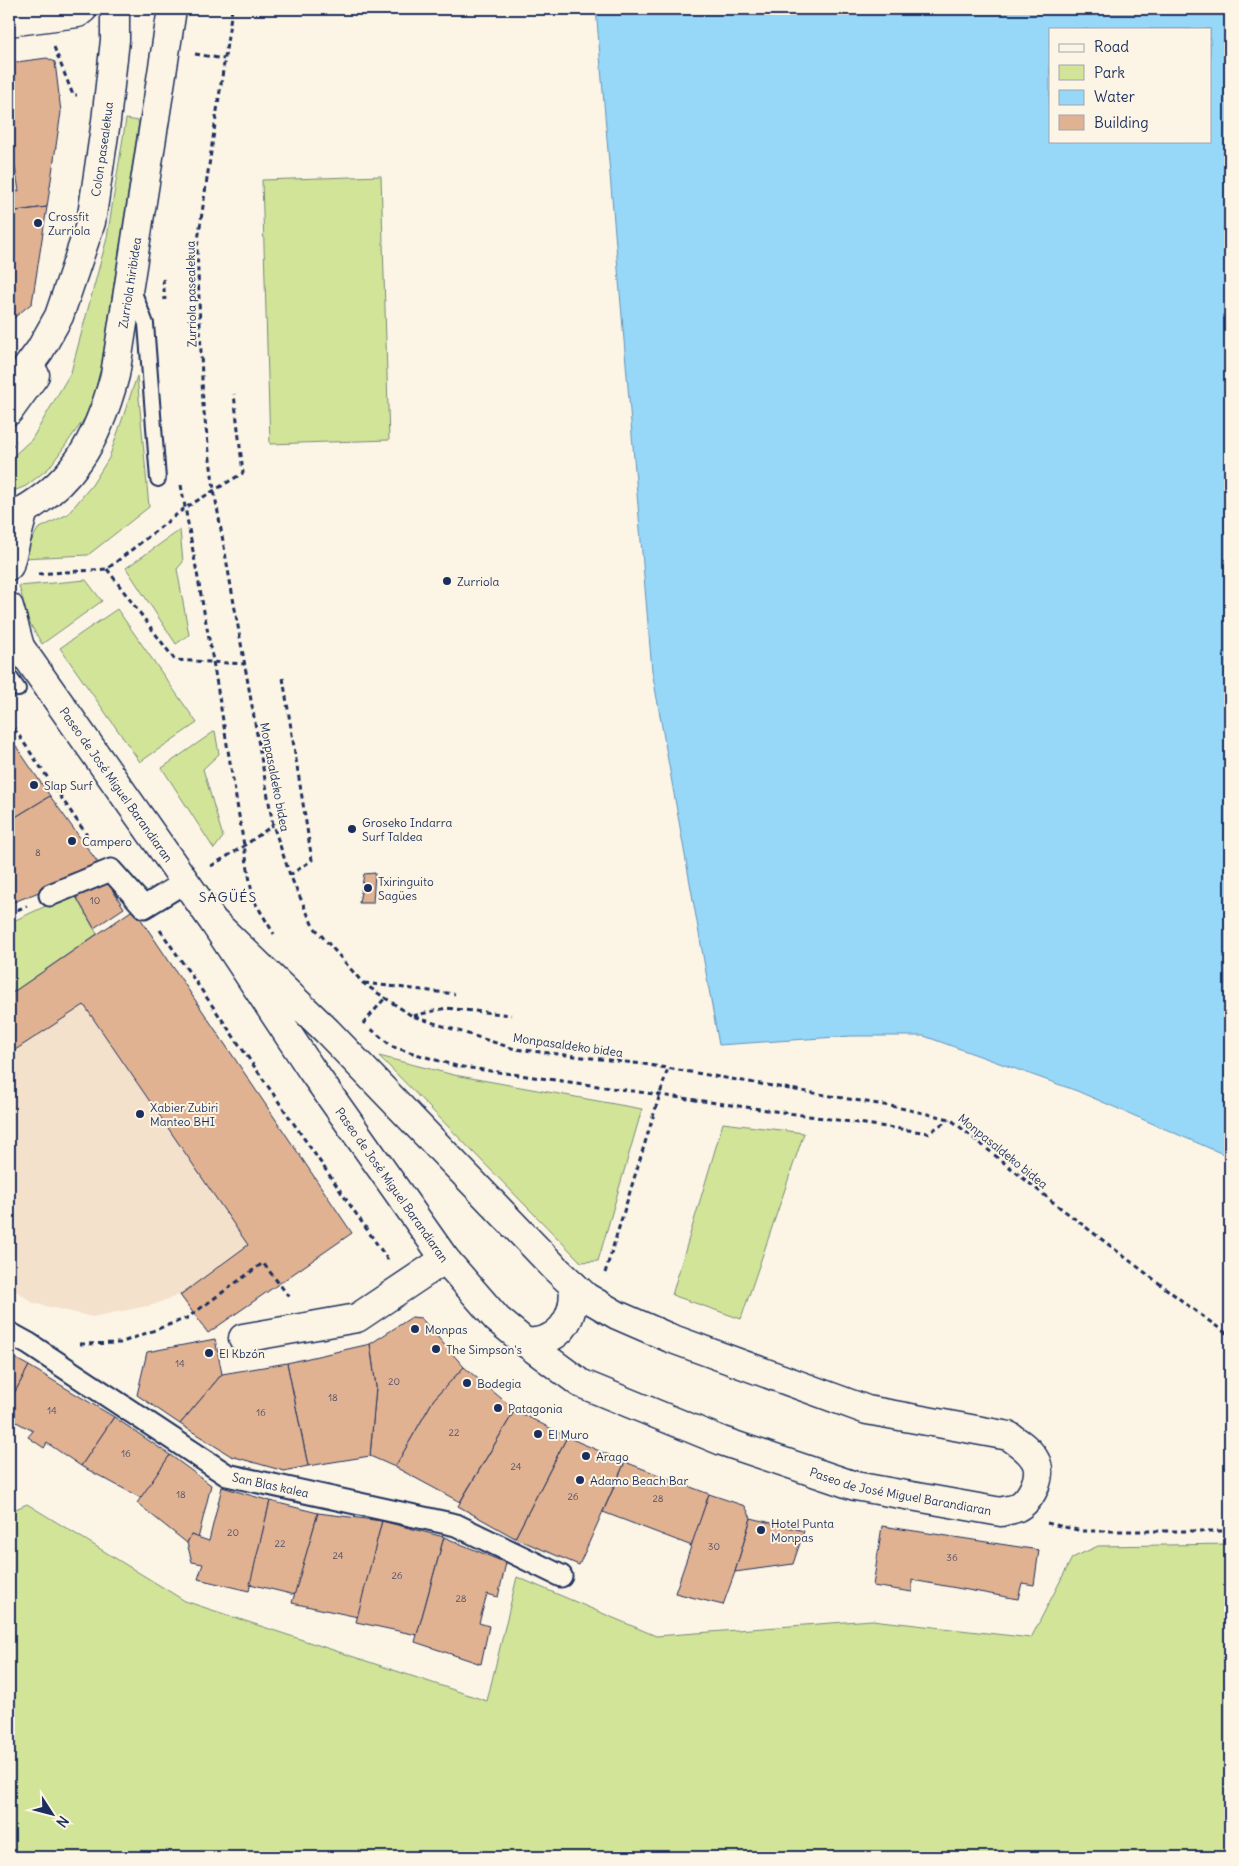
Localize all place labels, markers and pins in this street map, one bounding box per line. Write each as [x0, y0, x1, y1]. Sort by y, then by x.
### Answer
place label: Crossfit Zurriola [48, 209, 90, 238]
marker: Crossfit Zurriola [32, 217, 44, 229]
place label: Zurriola [457, 574, 499, 589]
marker: Zurriola [441, 575, 453, 587]
place label: Slap Surf [44, 778, 93, 793]
marker: Slap Surf [28, 779, 40, 791]
place label: Groseko Indarra Surf Taldea [362, 815, 452, 844]
marker: Groseko Indarra Surf Taldea [346, 823, 358, 835]
place label: Campero [82, 834, 132, 849]
marker: Campero [66, 835, 78, 847]
place label: Txiringuito Sagües [378, 874, 434, 903]
marker: Txiringuito Sagües [362, 882, 374, 894]
place label: Xabier Zubiri Manteo BHI [150, 1100, 218, 1129]
marker: Xabier Zubiri Manteo BHI [134, 1108, 146, 1120]
place label: Monpas [425, 1322, 467, 1337]
marker: Monpas [409, 1323, 421, 1335]
place label: The Simpson's [446, 1342, 522, 1357]
marker: The Simpson's [430, 1343, 442, 1355]
place label: El Kbzón [219, 1346, 265, 1361]
marker: El Kbzón [203, 1347, 215, 1359]
place label: Bodegia [477, 1376, 521, 1391]
marker: Bodegia [461, 1377, 473, 1389]
place label: Patagonia [508, 1401, 563, 1416]
marker: Patagonia [492, 1402, 504, 1414]
place label: El Muro [548, 1427, 589, 1442]
marker: El Muro [532, 1428, 544, 1440]
place label: Arago [596, 1449, 629, 1464]
marker: Arago [580, 1450, 592, 1462]
place label: Adamo Beach Bar [590, 1473, 688, 1488]
marker: Adamo Beach Bar [574, 1474, 586, 1486]
place label: Hotel Punta Monpas [771, 1516, 834, 1545]
marker: Hotel Punta Monpas [755, 1524, 767, 1536]

